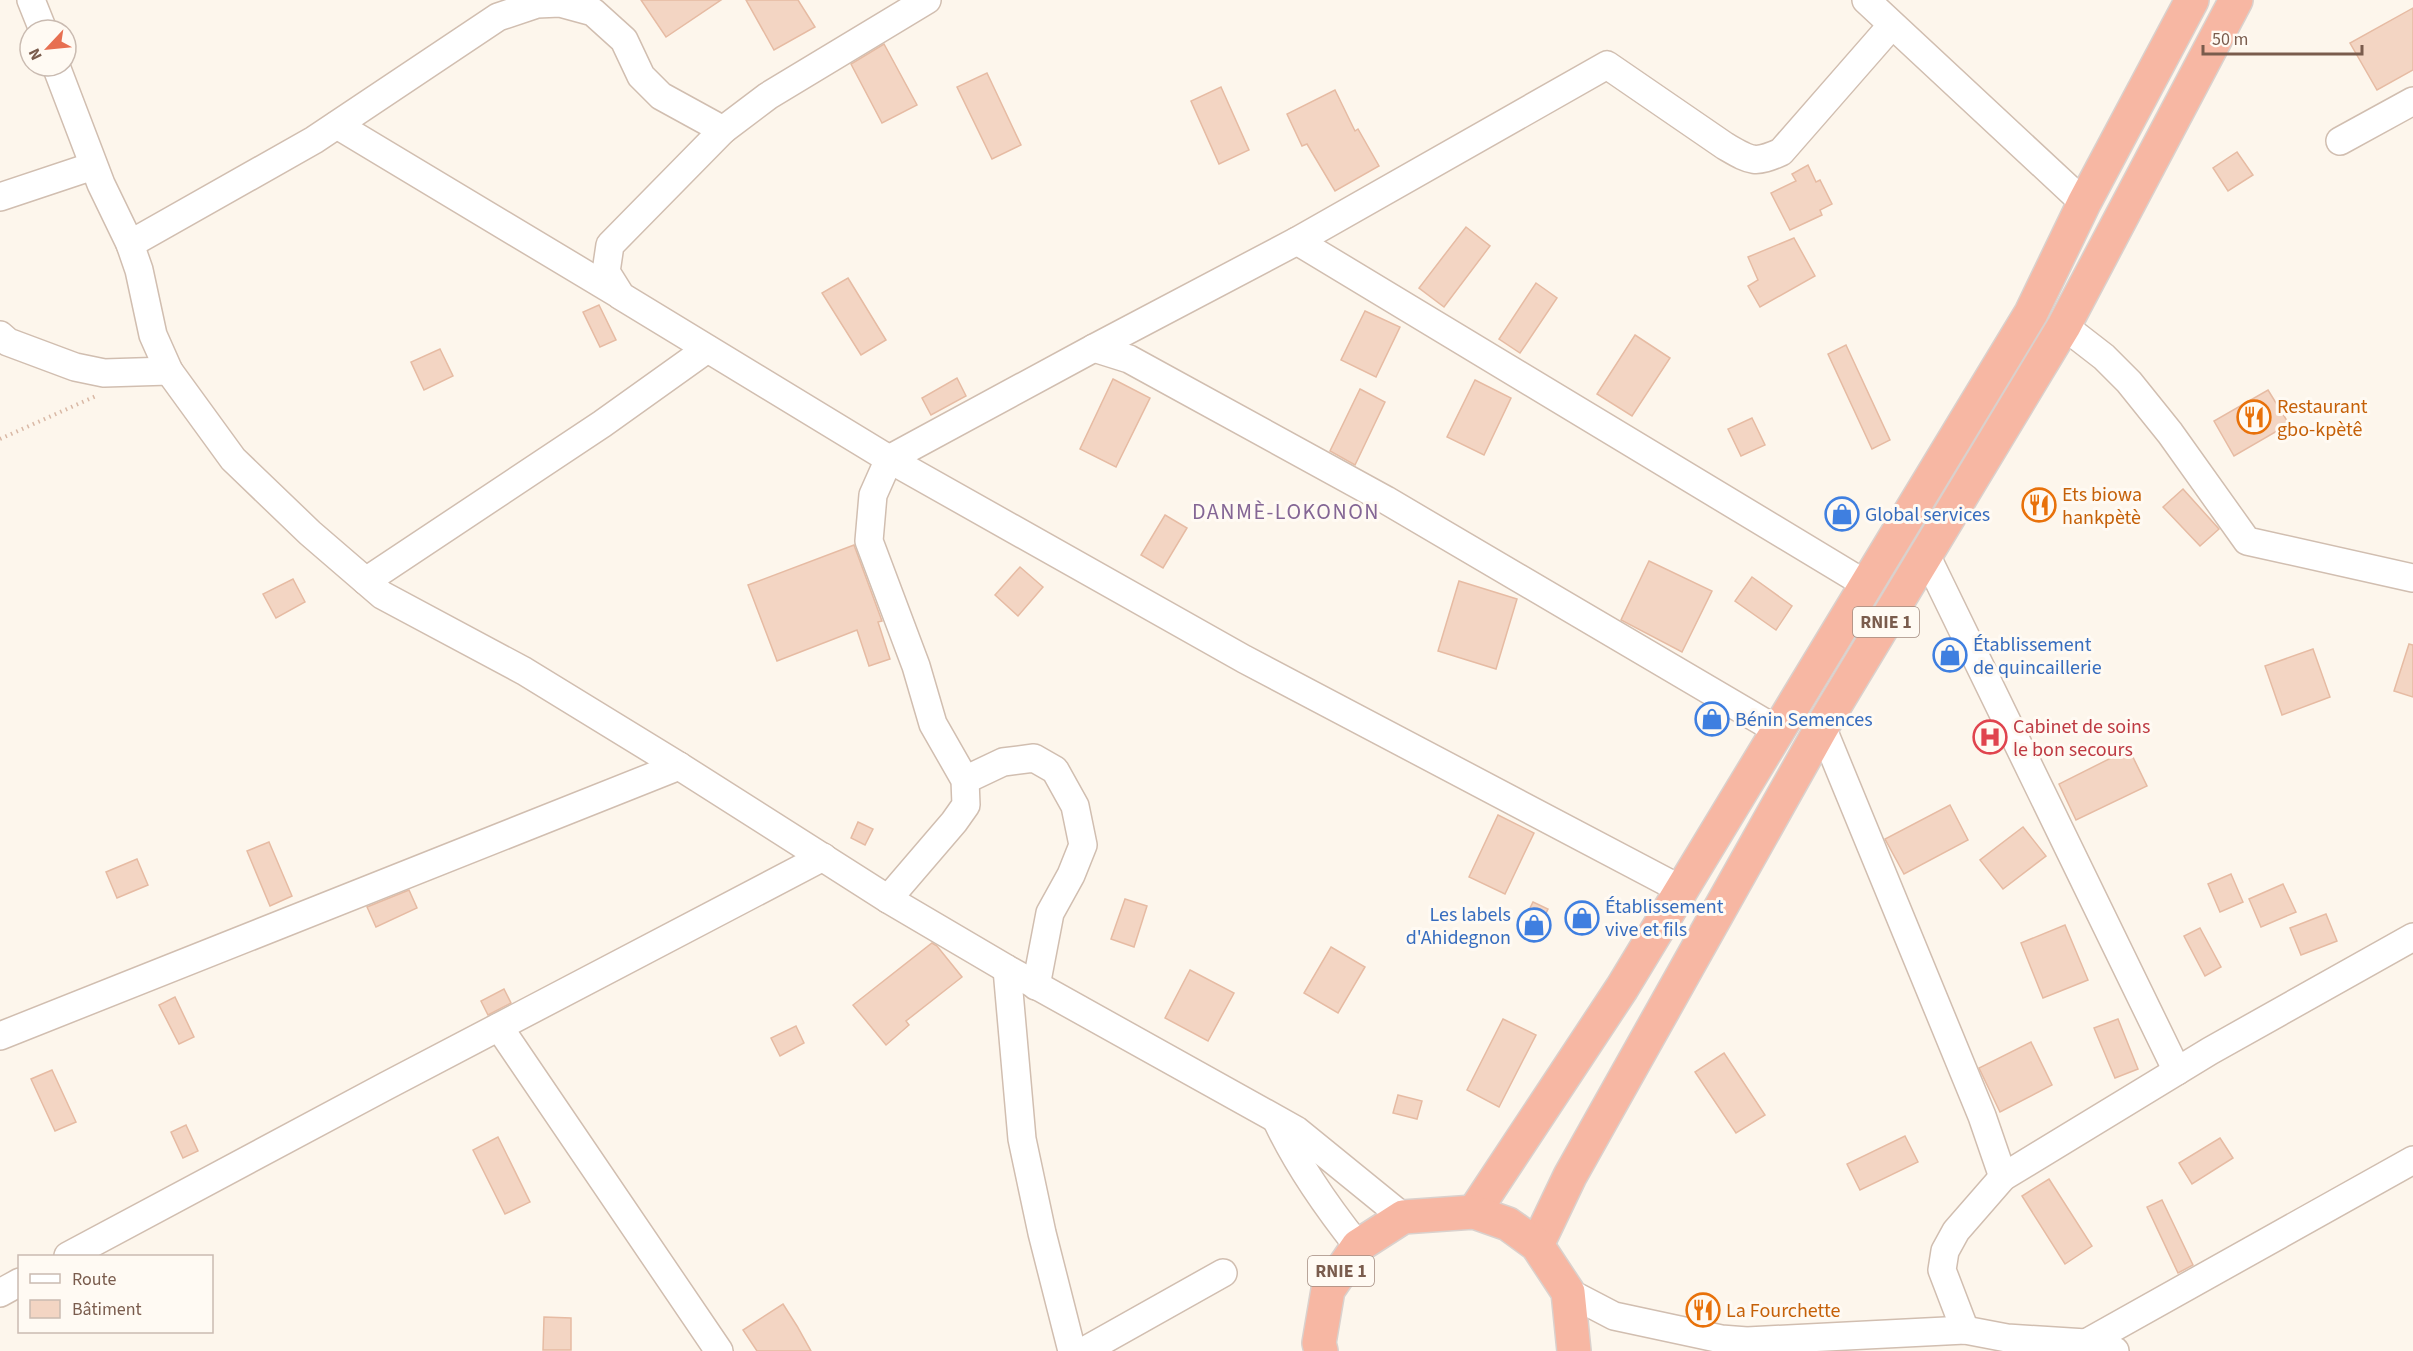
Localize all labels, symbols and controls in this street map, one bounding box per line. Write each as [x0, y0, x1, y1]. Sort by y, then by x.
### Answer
north arrow [18, 18, 78, 78]
scale bar [2203, 18, 2362, 56]
text: 50 m [2212, 27, 2248, 52]
text: N [23, 45, 48, 64]
place label: Restaurant gbo-kpètê [2277, 393, 2368, 444]
restaurant icon: Restaurant gbo-kpètê [2236, 399, 2272, 435]
place label: Ets biowa hankpètè [2062, 481, 2142, 532]
restaurant icon: Ets biowa hankpètè [2021, 487, 2057, 523]
district label: DANMÈ-LOKONON [1192, 496, 1380, 528]
shop icon: Global services [1824, 496, 1860, 532]
place label: Global services [1865, 501, 1990, 529]
road number: RNIE 1 [1853, 607, 1919, 637]
place label: Établissement de quincaillerie [1973, 631, 2102, 682]
shop icon: Établissement de quincaillerie [1932, 637, 1968, 673]
shop icon: Bénin Semences [1694, 701, 1730, 737]
place label: Bénin Semences [1735, 706, 1873, 734]
place label: Cabinet de soins le bon secours [2013, 713, 2150, 764]
hospital icon: Cabinet de soins le bon secours [1972, 719, 2008, 755]
place label: Établissement vive et fils [1605, 893, 1724, 944]
shop icon: Établissement vive et fils [1564, 900, 1600, 936]
place label: Les labels d'Ahidegnon [1406, 901, 1511, 952]
shop icon: Les labels d'Ahidegnon [1516, 907, 1552, 943]
legend [18, 1255, 213, 1333]
road number: RNIE 1 [1308, 1256, 1374, 1286]
text: Route [72, 1267, 116, 1292]
restaurant icon: La Fourchette [1685, 1292, 1721, 1328]
text: Bâtiment [72, 1297, 142, 1322]
place label: La Fourchette [1726, 1297, 1840, 1325]

